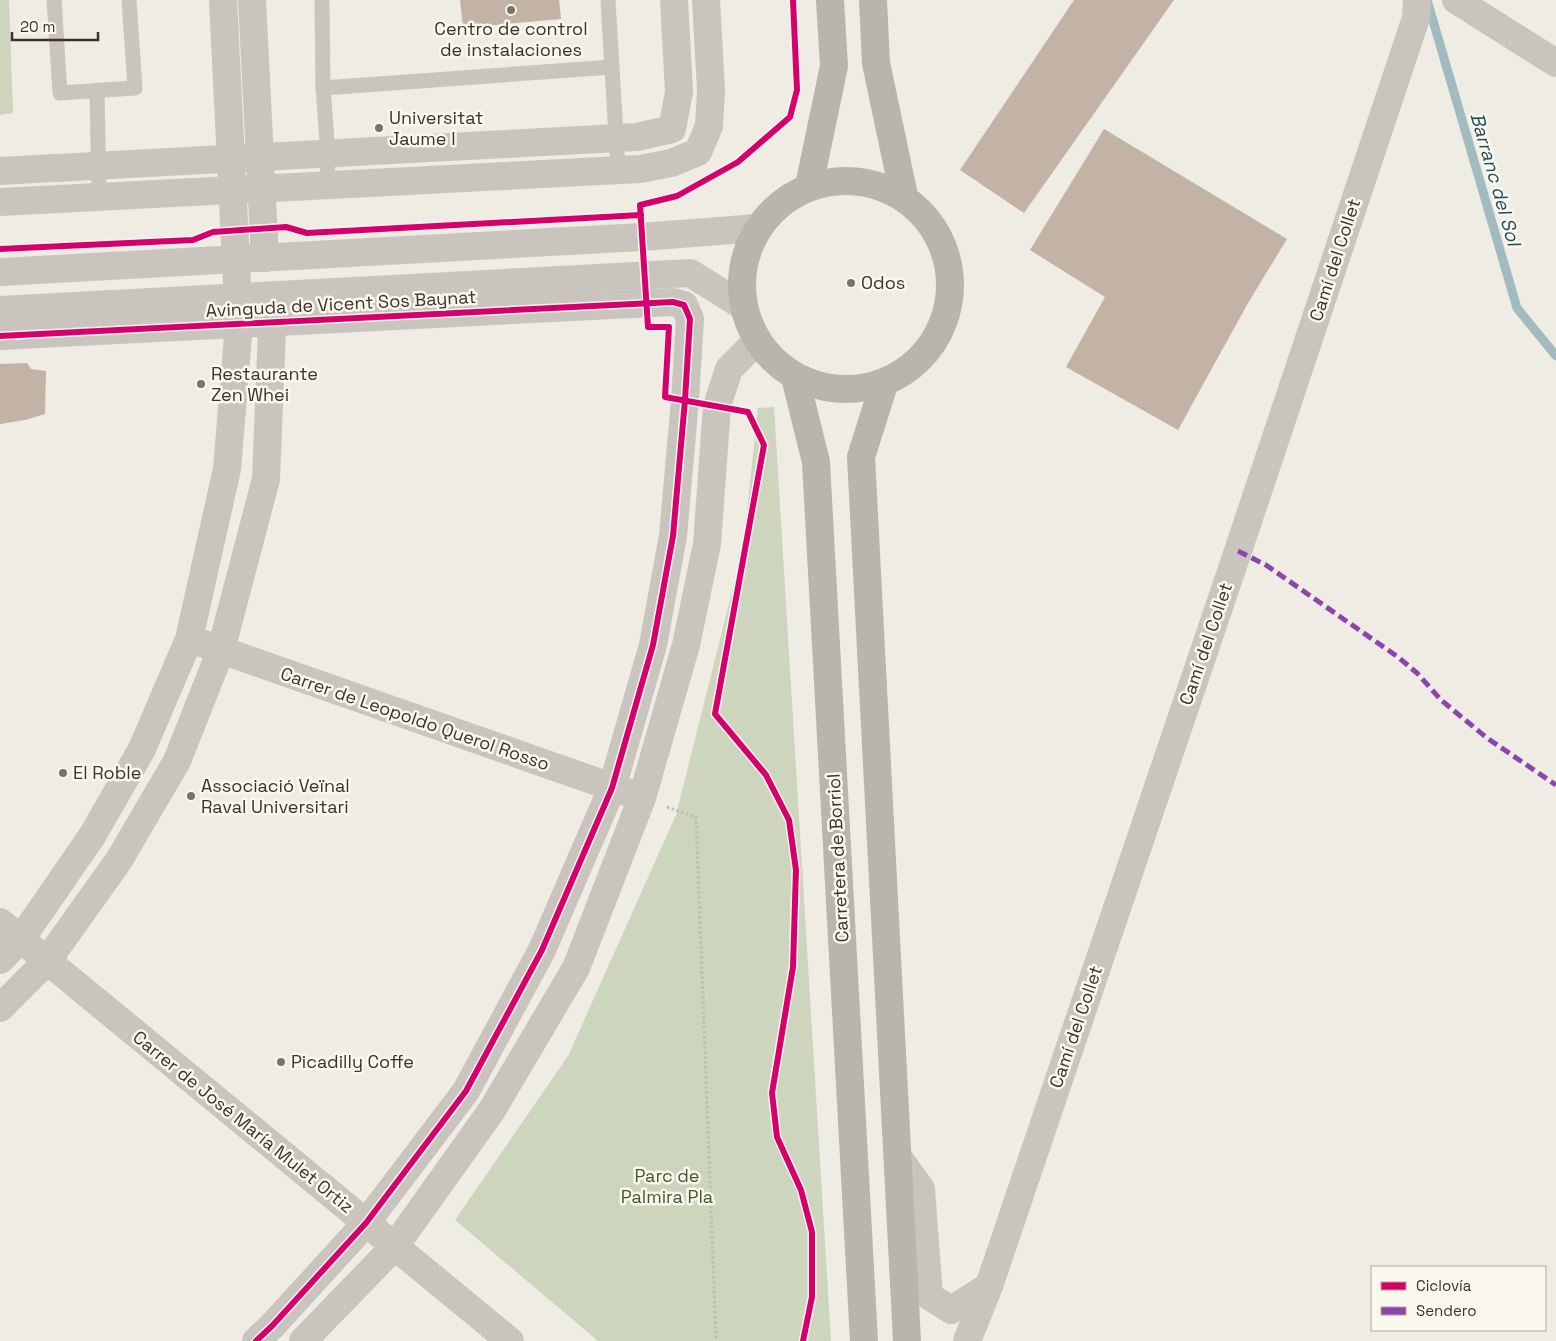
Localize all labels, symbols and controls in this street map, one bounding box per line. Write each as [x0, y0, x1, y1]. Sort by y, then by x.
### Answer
marker: Centro de control de instalaciones [505, 4, 517, 16]
scale bar [12, 10, 99, 42]
text: 20 m [20, 17, 55, 36]
place label: Centro de control de instalaciones [434, 17, 588, 61]
place label: Universitat Jaume I [389, 106, 483, 150]
water label: Barranc del Sol [1465, 110, 1527, 251]
marker: Universitat Jaume I [373, 122, 385, 134]
street label: Camí del Collet [1304, 196, 1365, 324]
place label: Odos [861, 271, 905, 294]
marker: Odos [845, 277, 857, 289]
street label: Avinguda de Vicent Sos Baynat [205, 285, 477, 322]
place label: Restaurante Zen Whei [211, 362, 318, 406]
marker: Restaurante Zen Whei [195, 378, 207, 390]
street label: Camí del Collet [1174, 580, 1237, 708]
street label: Carrer de Leopoldo Querol Rosso [278, 662, 553, 775]
place label: El Roble [73, 761, 141, 784]
marker: El Roble [57, 767, 69, 779]
street label: Carretera de Borriol [822, 773, 853, 943]
place label: Associació Veïnal Raval Universitari [201, 774, 350, 818]
marker: Associació Veïnal Raval Universitari [185, 790, 197, 802]
street label: Camí del Collet [1044, 963, 1107, 1091]
street label: Carrer de José María Mulet Ortiz [128, 1025, 358, 1218]
place label: Picadilly Coffe [291, 1050, 414, 1073]
marker: Picadilly Coffe [275, 1056, 287, 1068]
park label: Parc de Palmira Pla [621, 1164, 713, 1208]
legend [1371, 1266, 1546, 1331]
text: Ciclovía [1416, 1276, 1472, 1295]
text: Sendero [1416, 1301, 1476, 1320]

